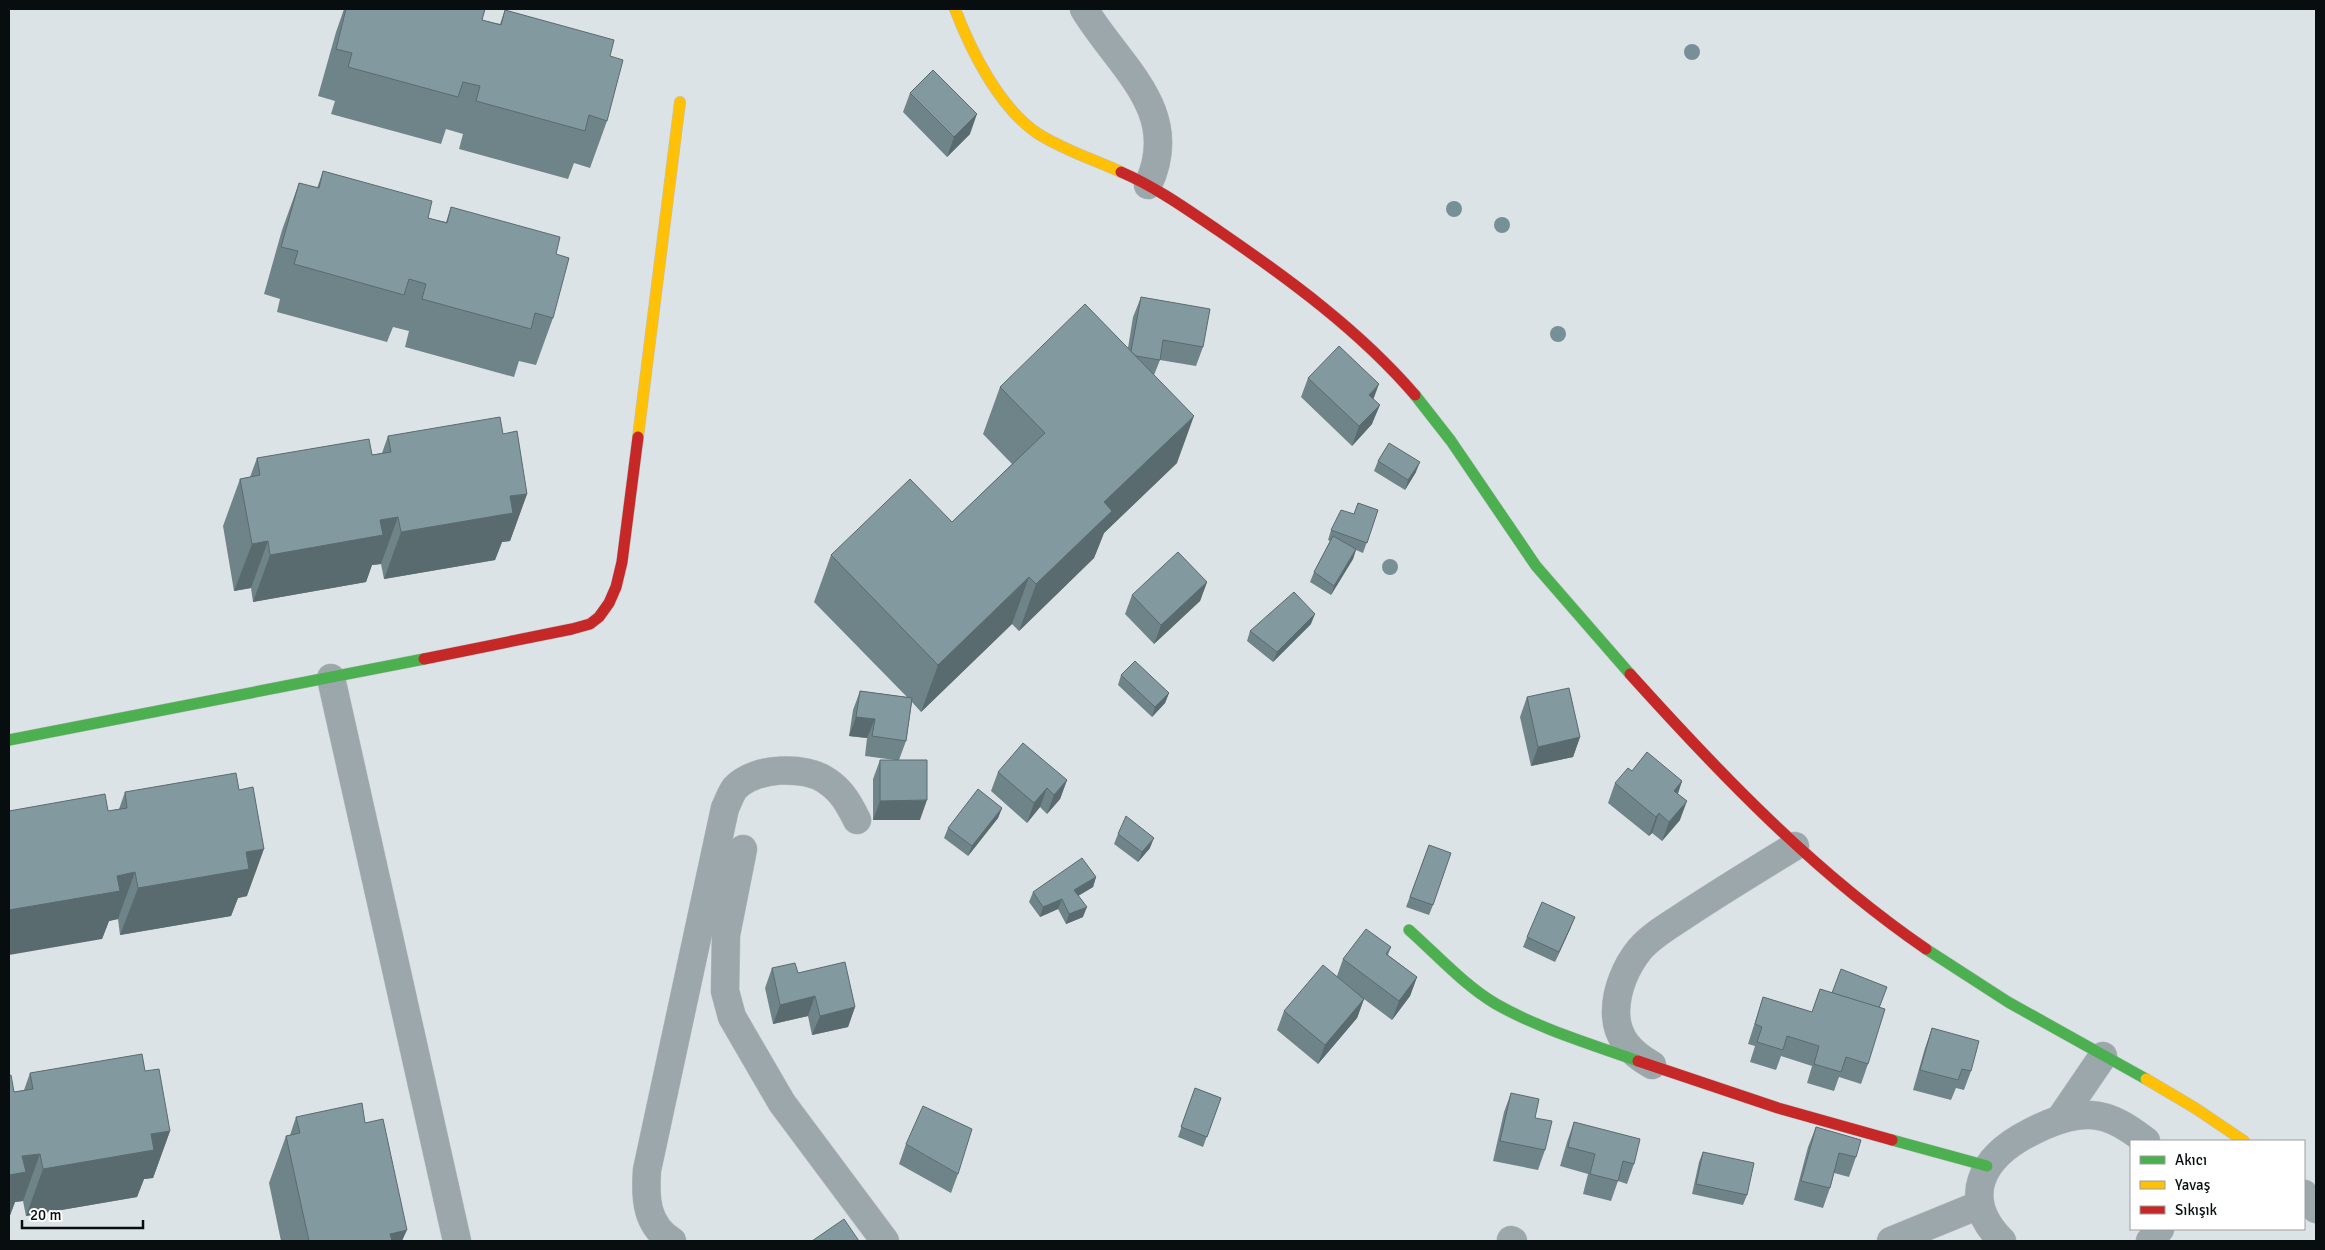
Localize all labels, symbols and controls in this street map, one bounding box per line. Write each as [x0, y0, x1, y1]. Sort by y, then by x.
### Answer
legend [2130, 1140, 2305, 1230]
text: Akıcı [2175, 1151, 2207, 1169]
text: Yavaş [2175, 1176, 2211, 1194]
scale bar [22, 1198, 144, 1230]
text: Sıkışık [2175, 1201, 2218, 1219]
text: 20 m [30, 1206, 61, 1224]

